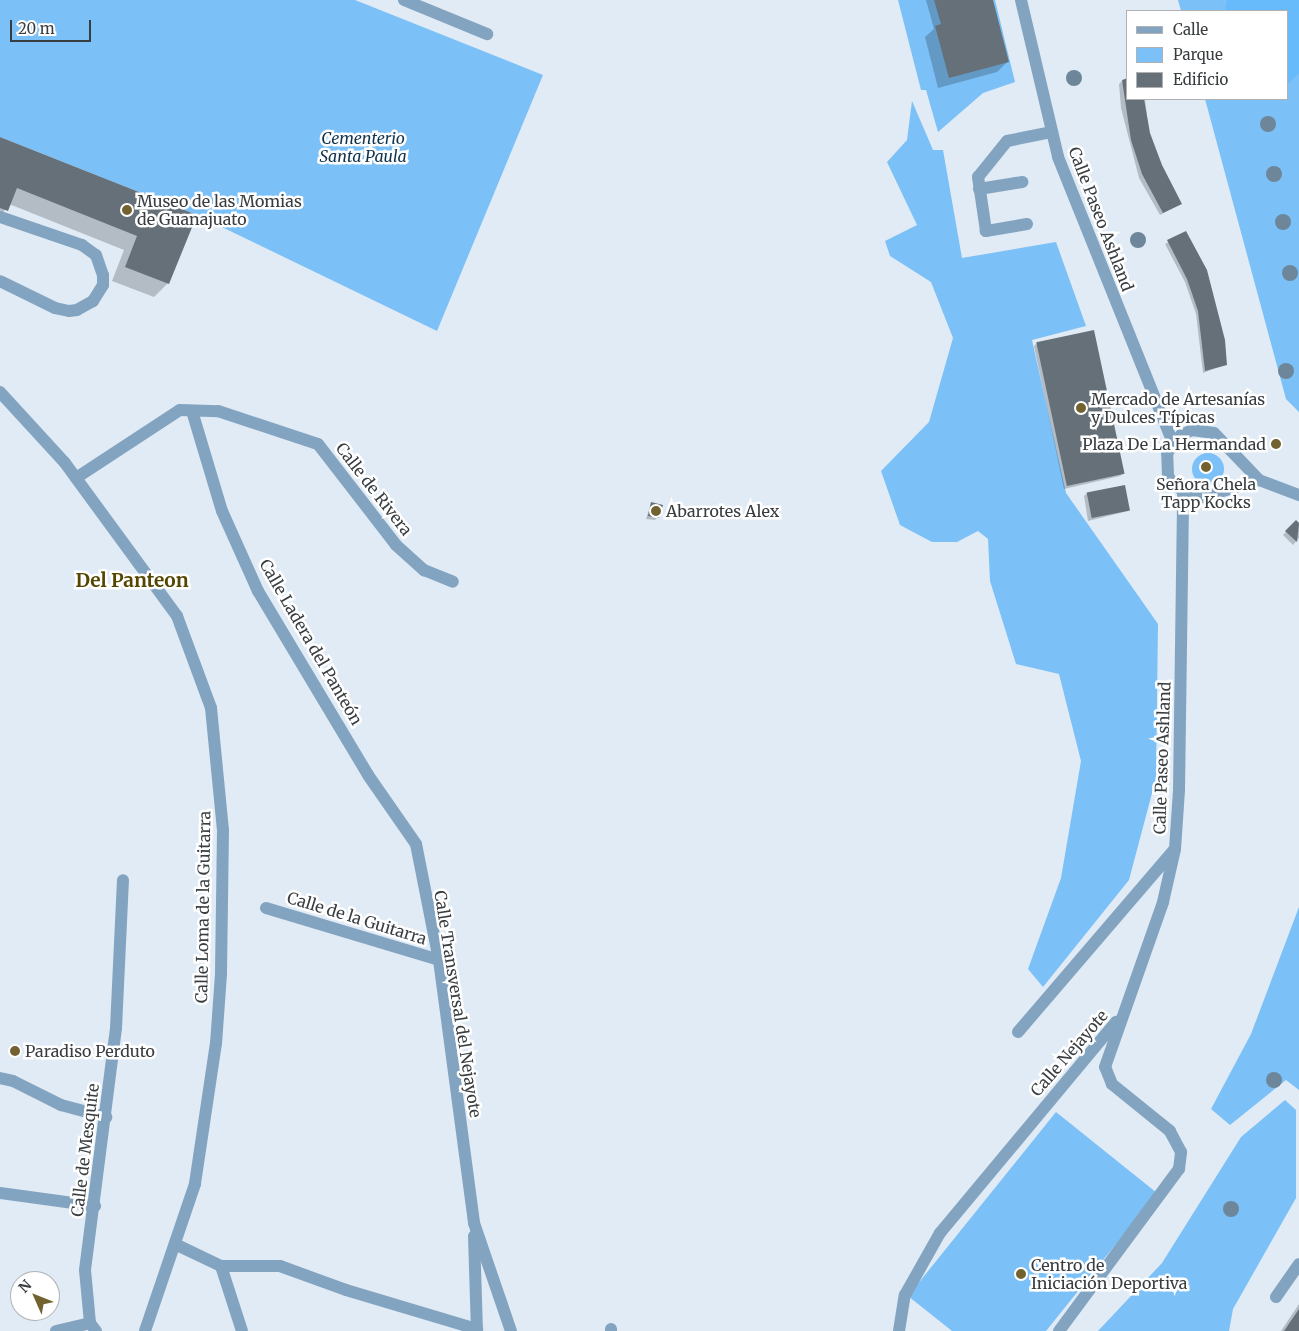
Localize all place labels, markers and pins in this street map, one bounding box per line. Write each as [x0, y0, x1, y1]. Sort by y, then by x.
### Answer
place label: Museo de las Momias de Guanajuato [137, 191, 302, 229]
marker: Museo de las Momias de Guanajuato [121, 204, 133, 216]
place label: Mercado de Artesanías y Dulces Típicas [1091, 389, 1265, 427]
marker: Mercado de Artesanías y Dulces Típicas [1075, 402, 1087, 414]
place label: Plaza De La Hermandad [1082, 434, 1266, 454]
marker: Plaza De La Hermandad [1270, 438, 1282, 450]
marker: Señora Chela Tapp Kocks [1200, 461, 1212, 473]
place label: Señora Chela Tapp Kocks [1156, 474, 1256, 512]
place label: Abarrotes Alex [666, 501, 779, 521]
marker: Abarrotes Alex [650, 505, 662, 517]
place label: Paradiso Perduto [25, 1041, 155, 1061]
marker: Paradiso Perduto [9, 1045, 21, 1057]
place label: Centro de Iniciación Deportiva [1031, 1255, 1187, 1293]
marker: Centro de Iniciación Deportiva [1015, 1268, 1027, 1280]

